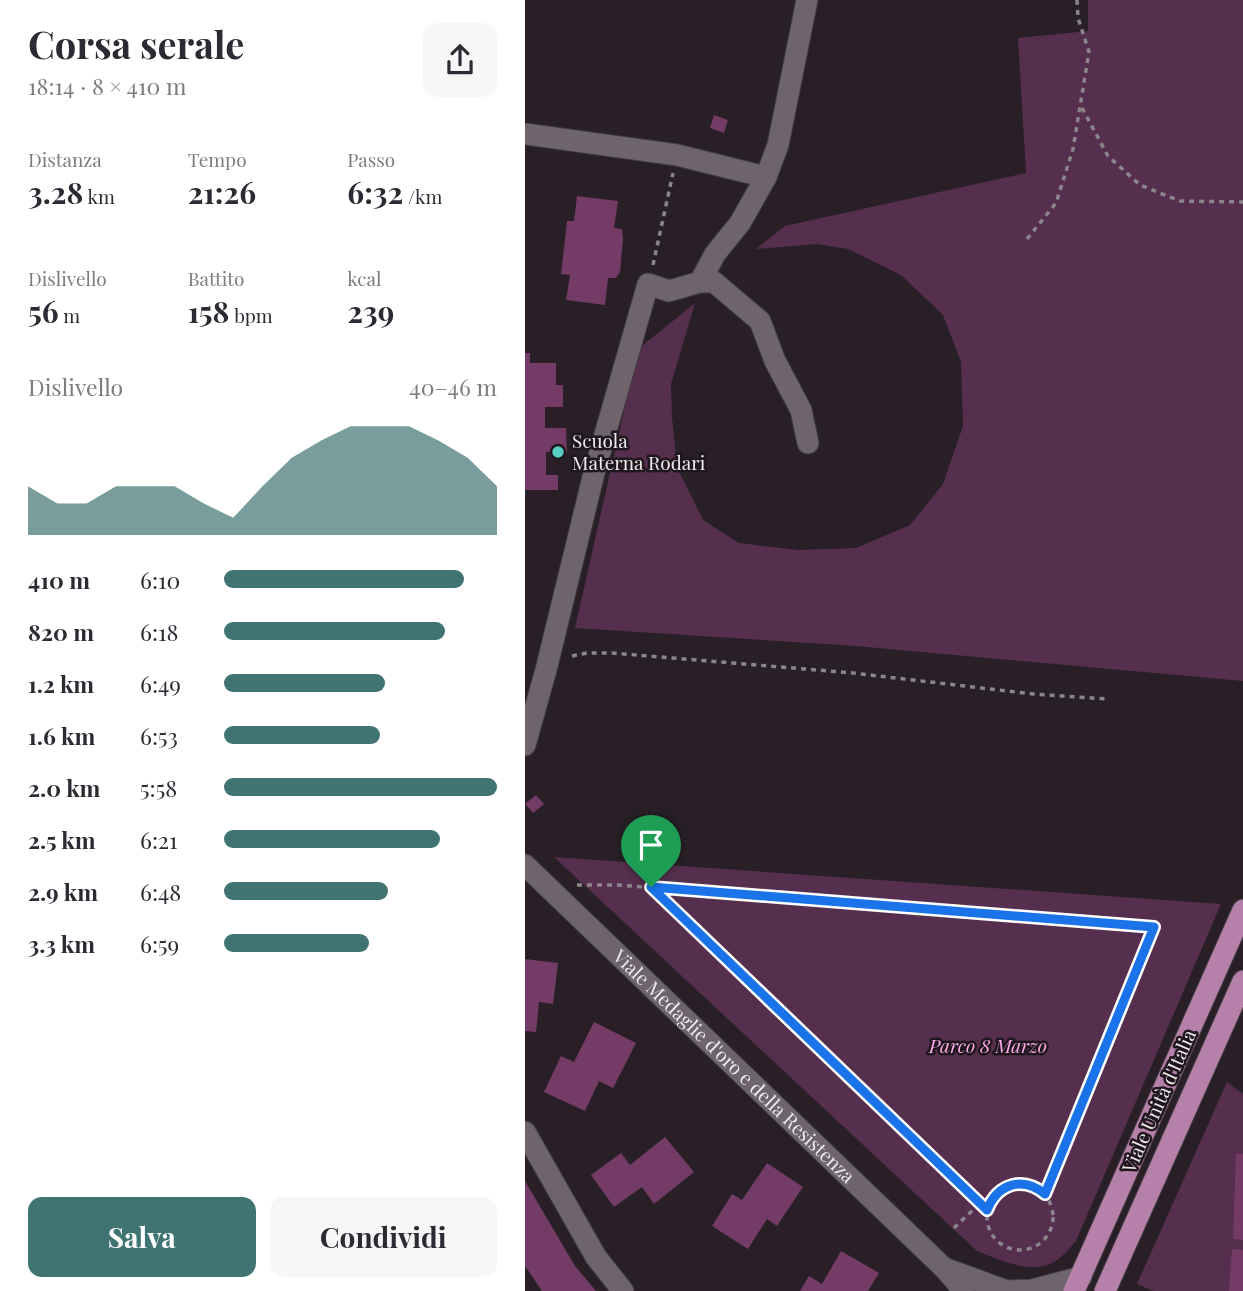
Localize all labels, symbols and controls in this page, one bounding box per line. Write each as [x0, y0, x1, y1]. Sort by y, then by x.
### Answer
text: Corsa serale [28, 18, 244, 69]
button: share [423, 23, 497, 97]
text: 18:14 · 8 × 410 m [28, 70, 186, 101]
text: Distanza [28, 146, 102, 172]
text: Tempo [188, 146, 247, 172]
text: Passo [347, 146, 395, 172]
text: 3.28 [28, 172, 83, 212]
text: 21:26 [188, 172, 256, 212]
text: 6:32 [347, 172, 403, 212]
text: km [83, 183, 115, 209]
text: /km [403, 183, 442, 209]
text: Dislivello [28, 265, 107, 291]
text: Battito [188, 265, 244, 291]
text: kcal [347, 265, 381, 291]
text: 56 [28, 291, 59, 331]
text: 158 [188, 291, 229, 331]
text: 239 [347, 291, 394, 331]
text: m [59, 302, 80, 328]
text: bpm [229, 302, 273, 328]
text: Dislivello [28, 371, 123, 402]
text: 40–46 m [409, 371, 497, 402]
place label: Scuola Materna Rodari [572, 427, 706, 475]
marker: Scuola Materna Rodari [550, 444, 566, 460]
text: 410 m [28, 564, 90, 595]
text: 6:10 [140, 564, 180, 595]
text: 820 m [28, 616, 94, 647]
text: 6:18 [140, 616, 178, 647]
text: 1.2 km [28, 668, 94, 699]
text: 6:49 [140, 668, 181, 699]
text: 1.6 km [28, 720, 95, 751]
text: 6:53 [140, 720, 178, 751]
text: 2.0 km [28, 772, 100, 803]
text: 5:58 [140, 772, 177, 803]
pin [621, 815, 681, 887]
text: 2.5 km [28, 824, 95, 855]
text: 6:21 [140, 824, 178, 855]
icon: arrive [632, 826, 670, 864]
text: 2.9 km [28, 876, 98, 907]
text: 6:48 [140, 876, 181, 907]
text: 3.3 km [28, 928, 95, 959]
text: 6:59 [140, 928, 179, 959]
street label: Viale Medaglie d'oro e della Resistenza [607, 942, 862, 1188]
street label: Viale Unità d'Italia [1114, 1025, 1201, 1177]
park label: Parco 8 Marzo [928, 1032, 1047, 1058]
button: Salva [28, 1197, 256, 1277]
button: Condividi [270, 1197, 497, 1277]

